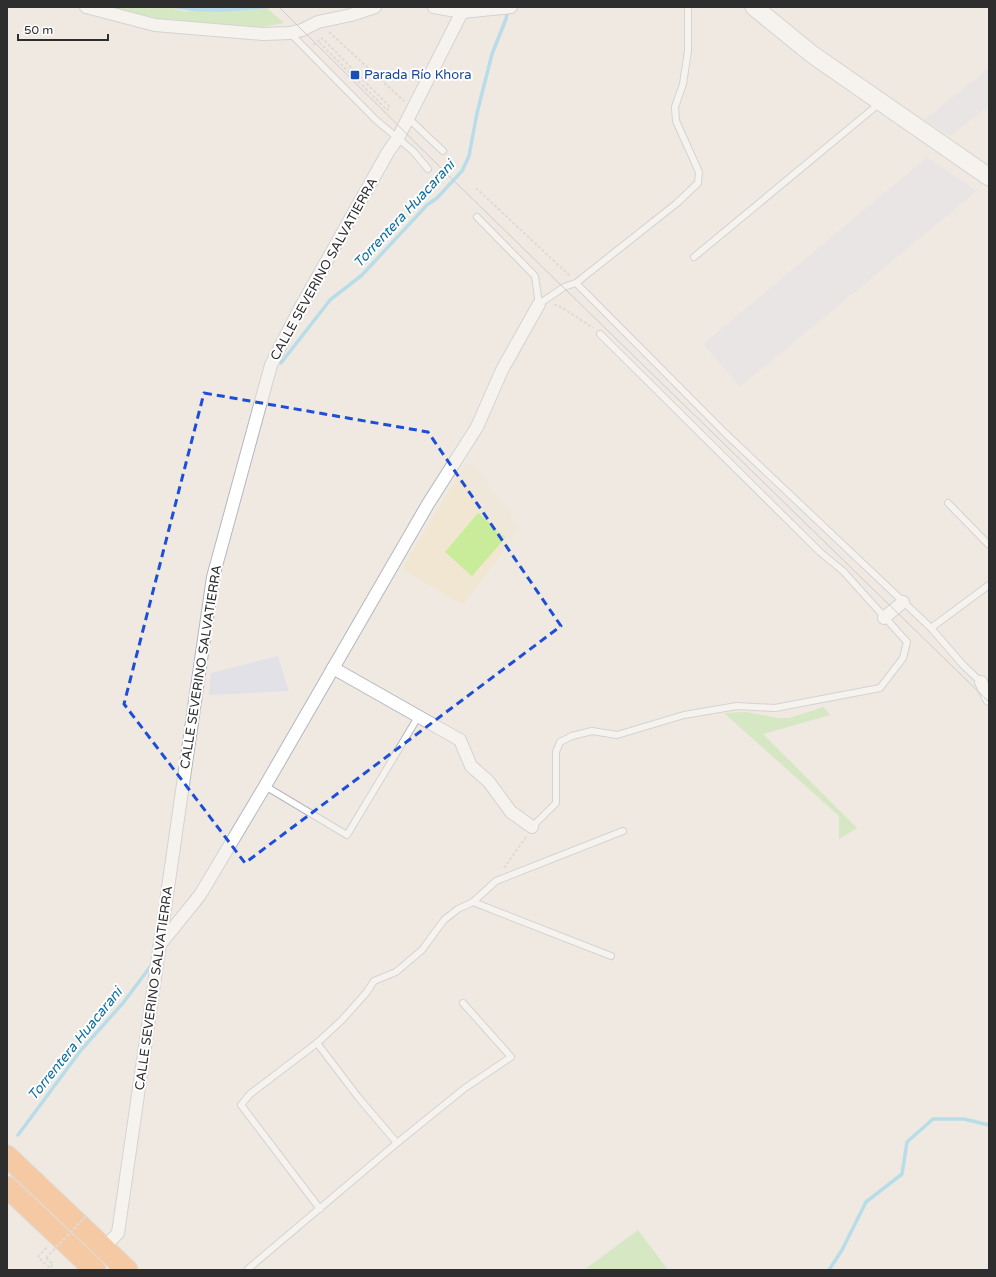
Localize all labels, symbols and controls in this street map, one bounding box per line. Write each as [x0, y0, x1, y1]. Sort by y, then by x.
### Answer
scale bar [18, 16, 108, 42]
text: 50 m [24, 23, 53, 37]
place label: Parada Río Khora [364, 67, 471, 83]
marker: Parada Río Khora [349, 69, 361, 81]
water label: Torrentera Huacarani [350, 156, 459, 271]
street label: CALLE SEVERINO SALVATIERRA [267, 175, 381, 363]
street label: CALLE SEVERINO SALVATIERRA [177, 564, 225, 770]
street label: CALLE SEVERINO SALVATIERRA [132, 884, 176, 1091]
water label: Torrentera Huacarani [24, 983, 127, 1104]

